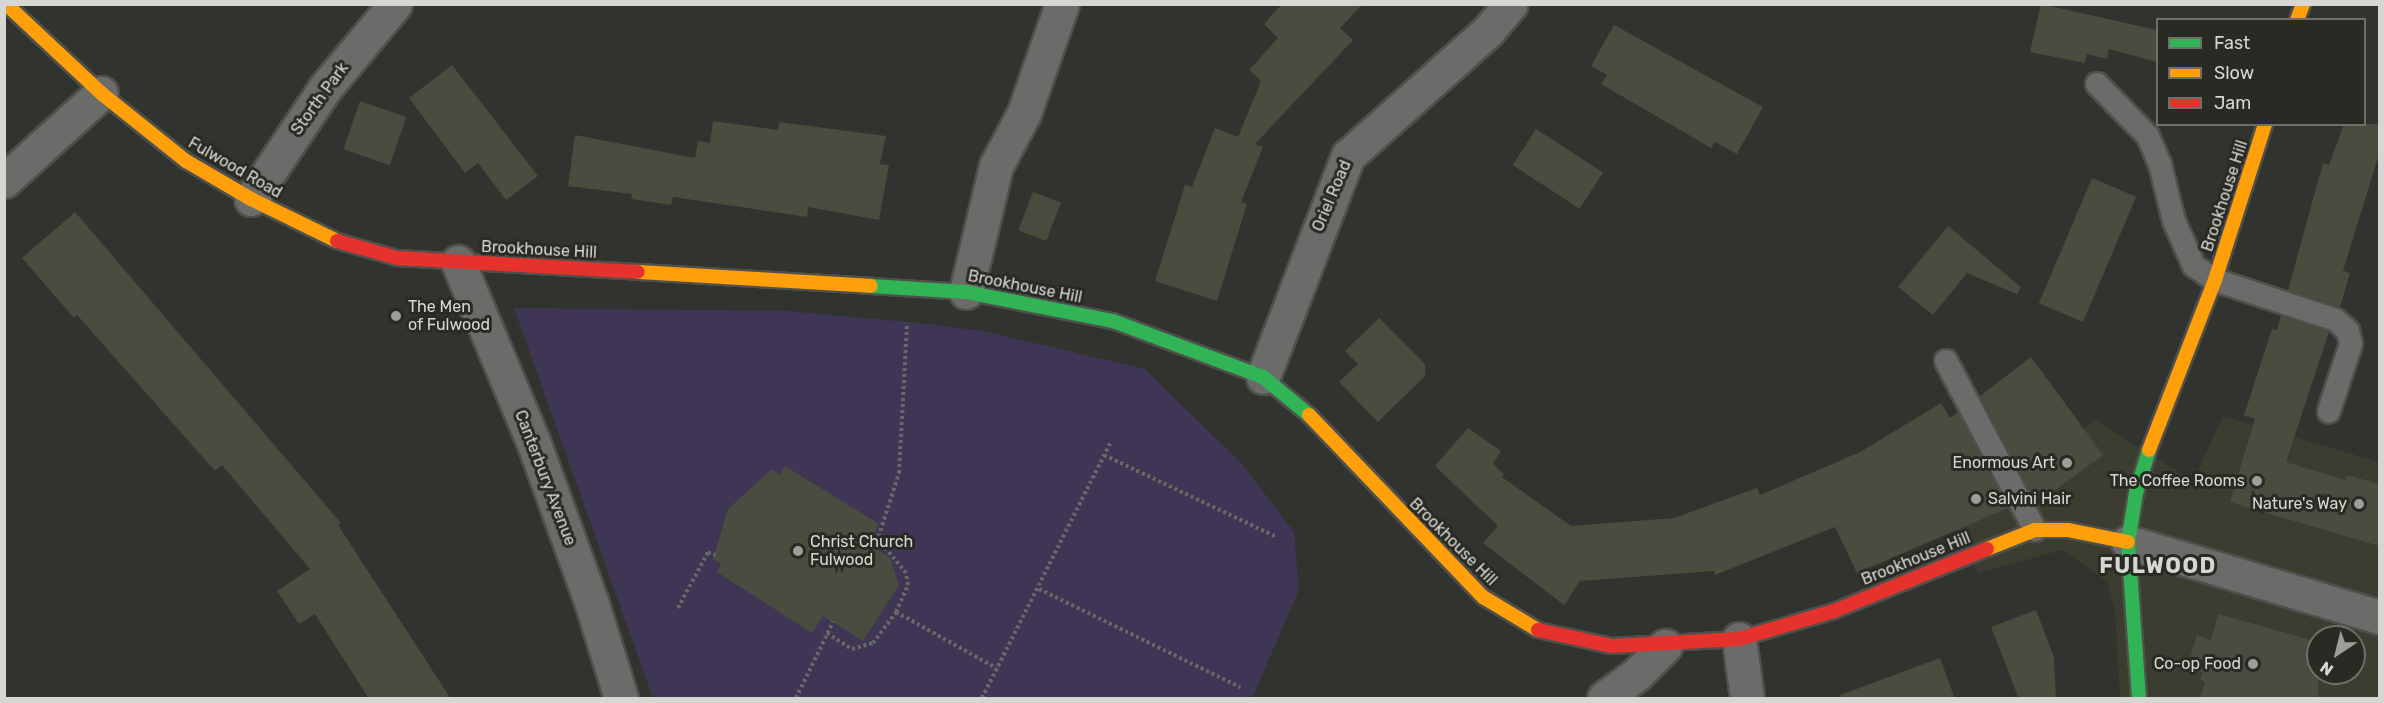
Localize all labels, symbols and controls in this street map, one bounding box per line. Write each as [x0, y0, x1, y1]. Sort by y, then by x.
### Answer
legend [2156, 18, 2366, 126]
text: Fast [2214, 32, 2250, 54]
street label: Storth Park [287, 59, 353, 139]
text: Slow [2214, 62, 2254, 84]
text: Jam [2214, 92, 2251, 114]
street label: Fulwood Road [185, 133, 285, 203]
street label: Brookhouse Hill [2198, 138, 2252, 254]
street label: Oriel Road [1308, 158, 1356, 234]
street label: Brookhouse Hill [481, 237, 597, 263]
street label: Brookhouse Hill [966, 267, 1084, 307]
place label: The Men of Fulwood [408, 297, 490, 335]
marker: The Men of Fulwood [389, 309, 403, 323]
street label: Canterbury Avenue [510, 407, 580, 549]
place label: Enormous Art [1952, 453, 2055, 473]
marker: Enormous Art [2060, 456, 2074, 470]
place label: The Coffee Rooms [2110, 471, 2245, 491]
marker: The Coffee Rooms [2250, 474, 2264, 488]
place label: Salvini Hair [1988, 489, 2071, 509]
marker: Salvini Hair [1969, 492, 1983, 506]
street label: Brookhouse Hill [1405, 494, 1501, 590]
place label: Nature's Way [2252, 494, 2347, 514]
marker: Nature's Way [2352, 497, 2366, 511]
street label: Brookhouse Hill [1859, 528, 1973, 590]
place label: Christ Church Fulwood [810, 532, 913, 570]
marker: Christ Church Fulwood [791, 544, 805, 558]
district label: FULWOOD [2099, 553, 2217, 579]
north arrow [2306, 625, 2366, 685]
place label: Co-op Food [2154, 654, 2241, 674]
marker: Co-op Food [2246, 657, 2260, 671]
text: N [2316, 657, 2337, 680]

